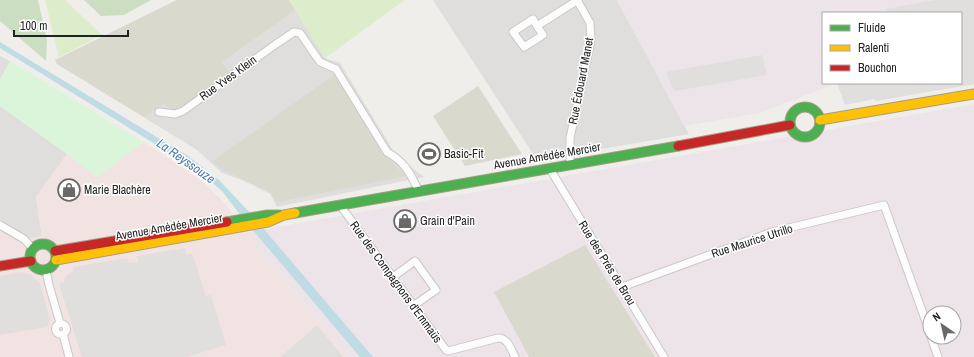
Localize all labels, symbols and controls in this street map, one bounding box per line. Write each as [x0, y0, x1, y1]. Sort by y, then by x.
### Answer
scale bar [14, 12, 128, 38]
legend [822, 12, 962, 84]
text: 100 m [20, 18, 47, 34]
text: Fluide [858, 20, 885, 36]
street label: Rue Édouard Manet [565, 36, 597, 126]
text: Ralenti [858, 40, 889, 56]
street label: Rue Yves Klein [196, 52, 260, 104]
text: Bouchon [858, 60, 897, 76]
water label: La Reyssouze [153, 135, 219, 187]
street label: Avenue Amédée Mercier [491, 139, 602, 173]
sports icon: Basic-Fit [416, 141, 442, 167]
place label: Basic-Fit [444, 146, 484, 162]
shop icon: Marie Blachère [56, 177, 82, 203]
place label: Marie Blachère [84, 182, 151, 198]
shop icon: Grain d'Pain [392, 208, 418, 234]
street label: Avenue Amédée Mercier [113, 210, 224, 244]
place label: Grain d'Pain [420, 213, 475, 229]
street label: Rue des Compagnons d'Emmaüs [346, 218, 446, 346]
street label: Rue des Prés de Brou [575, 218, 639, 308]
street label: Rue Maurice Utrillo [709, 220, 795, 262]
north arrow [922, 305, 962, 345]
text: N [930, 309, 943, 324]

